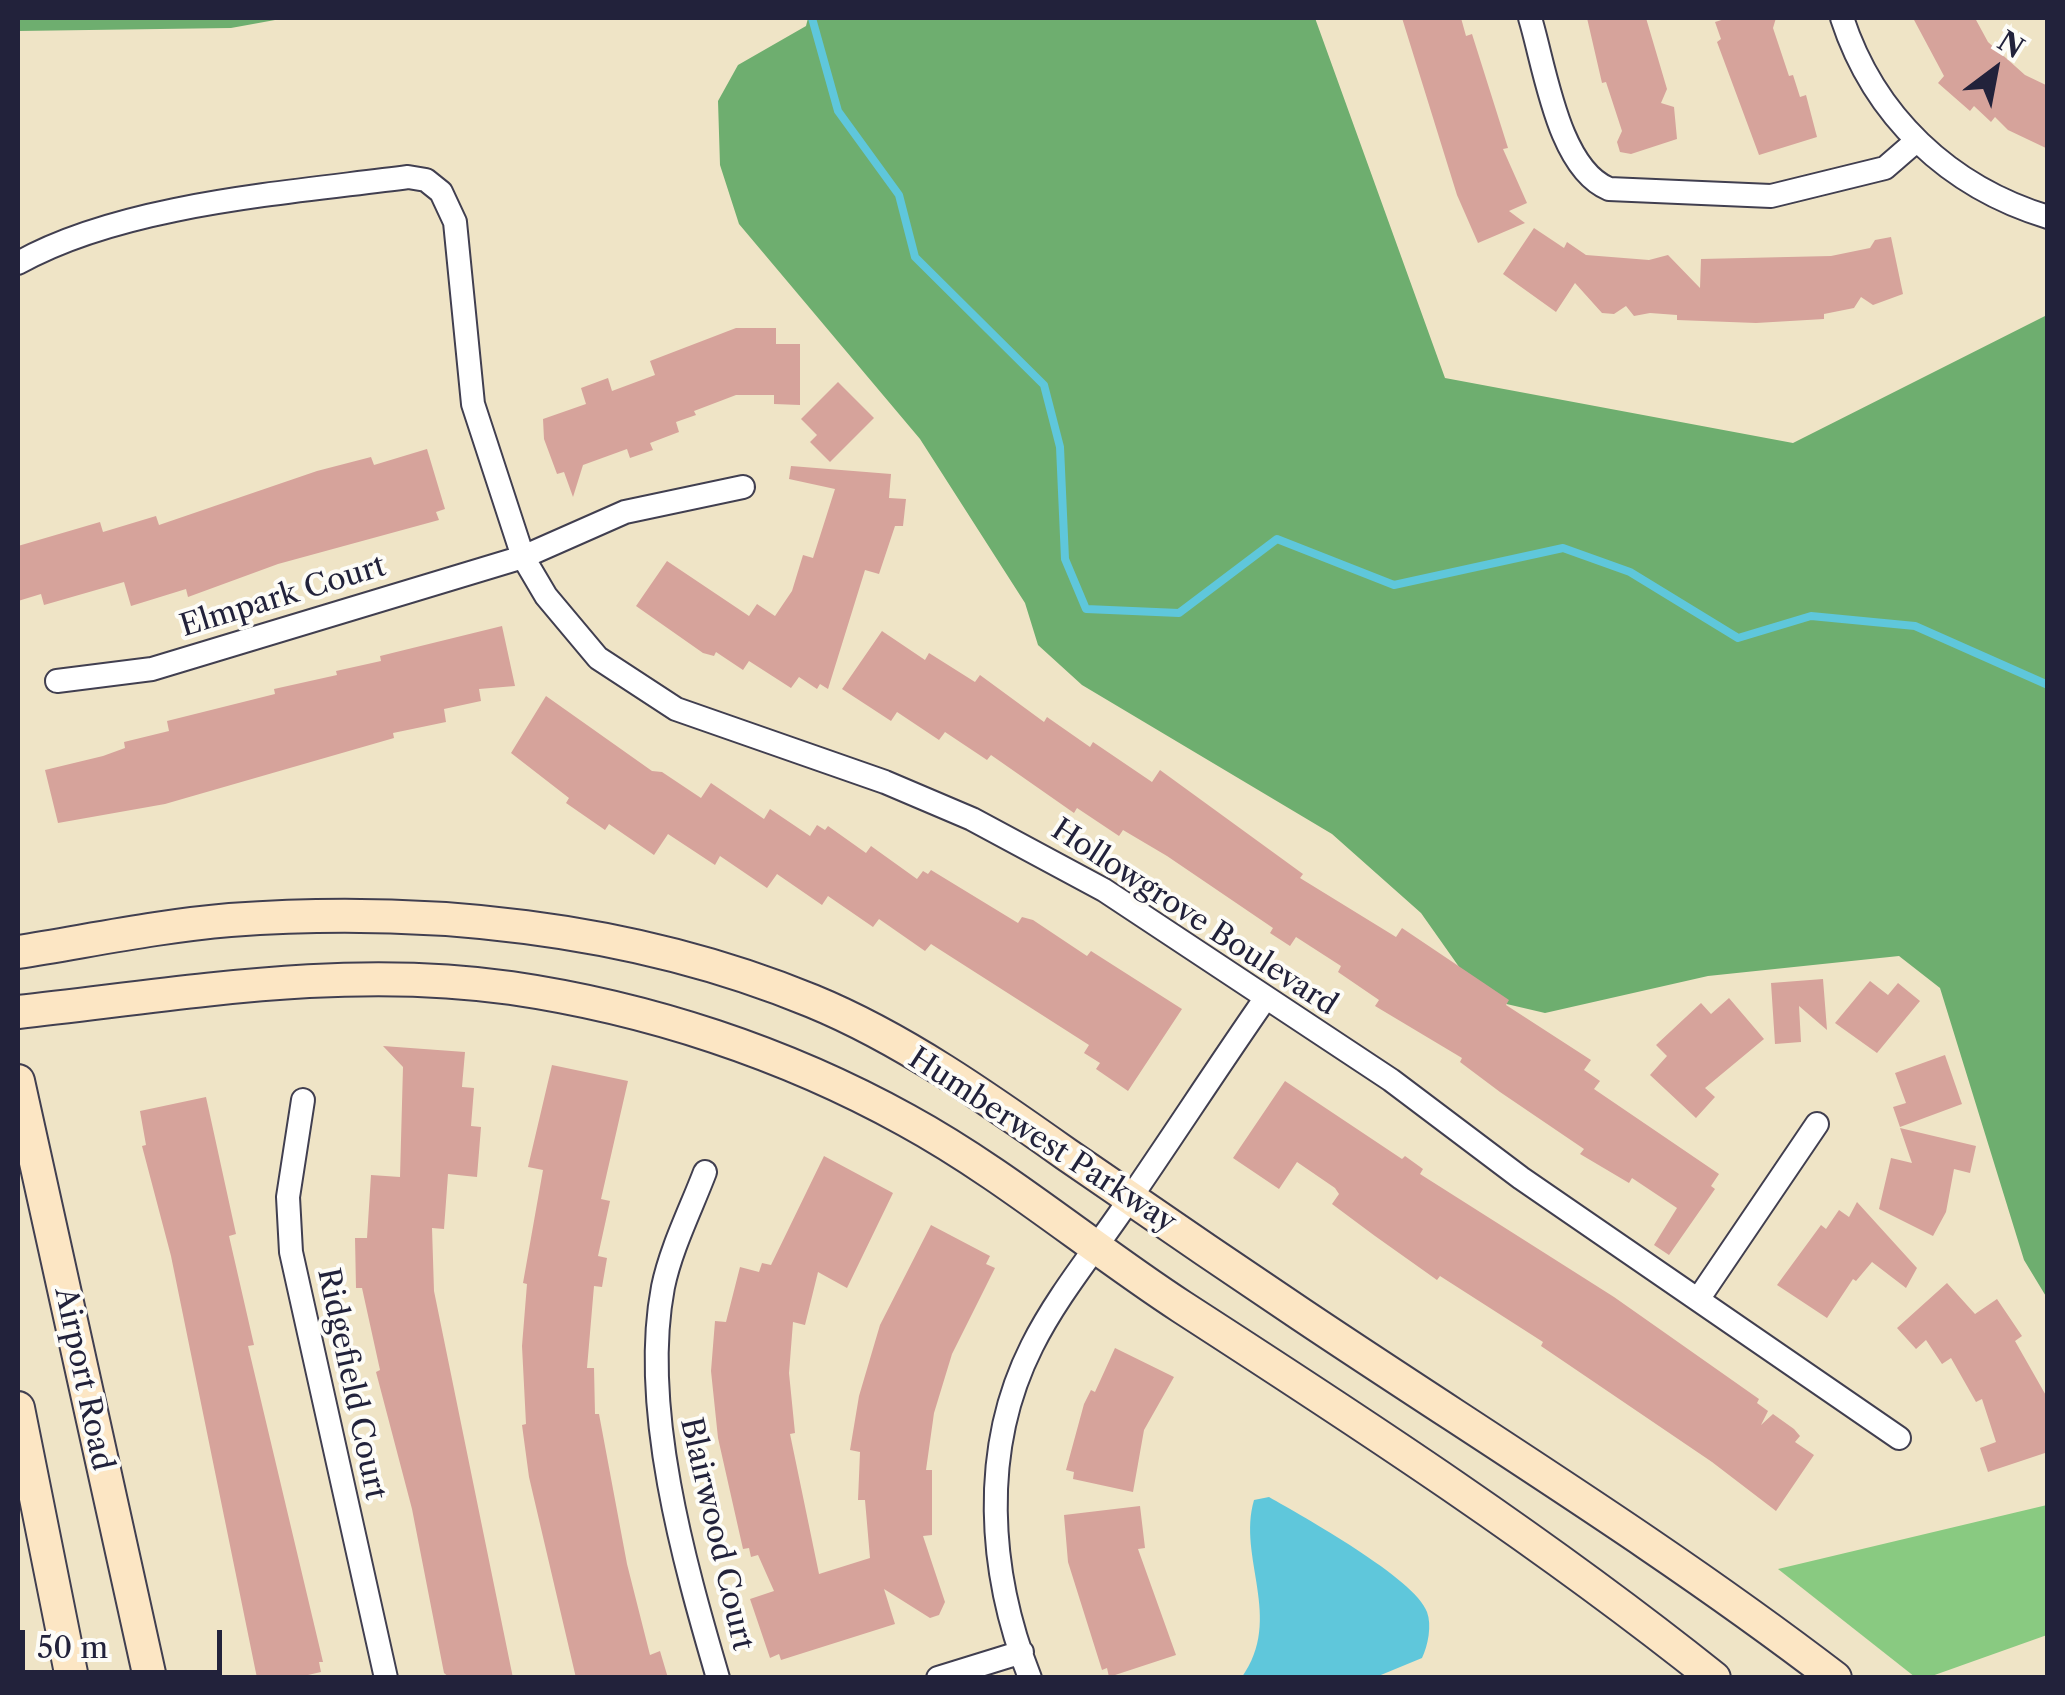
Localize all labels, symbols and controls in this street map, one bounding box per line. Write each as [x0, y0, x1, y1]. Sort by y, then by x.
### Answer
north arrow [1945, 20, 2045, 120]
text: N [1992, 24, 2030, 65]
street label: Elmpark Court [176, 549, 390, 645]
street label: Hollowgrove Boulevard [1044, 812, 1344, 1024]
street label: Humberwest Parkway [901, 1041, 1183, 1241]
street label: Ridgefield Court [309, 1265, 393, 1503]
street label: Airport Road [46, 1284, 120, 1474]
street label: Blairwood Court [672, 1414, 760, 1654]
scale bar [25, 1610, 228, 1672]
text: 50 m [37, 1629, 108, 1666]

